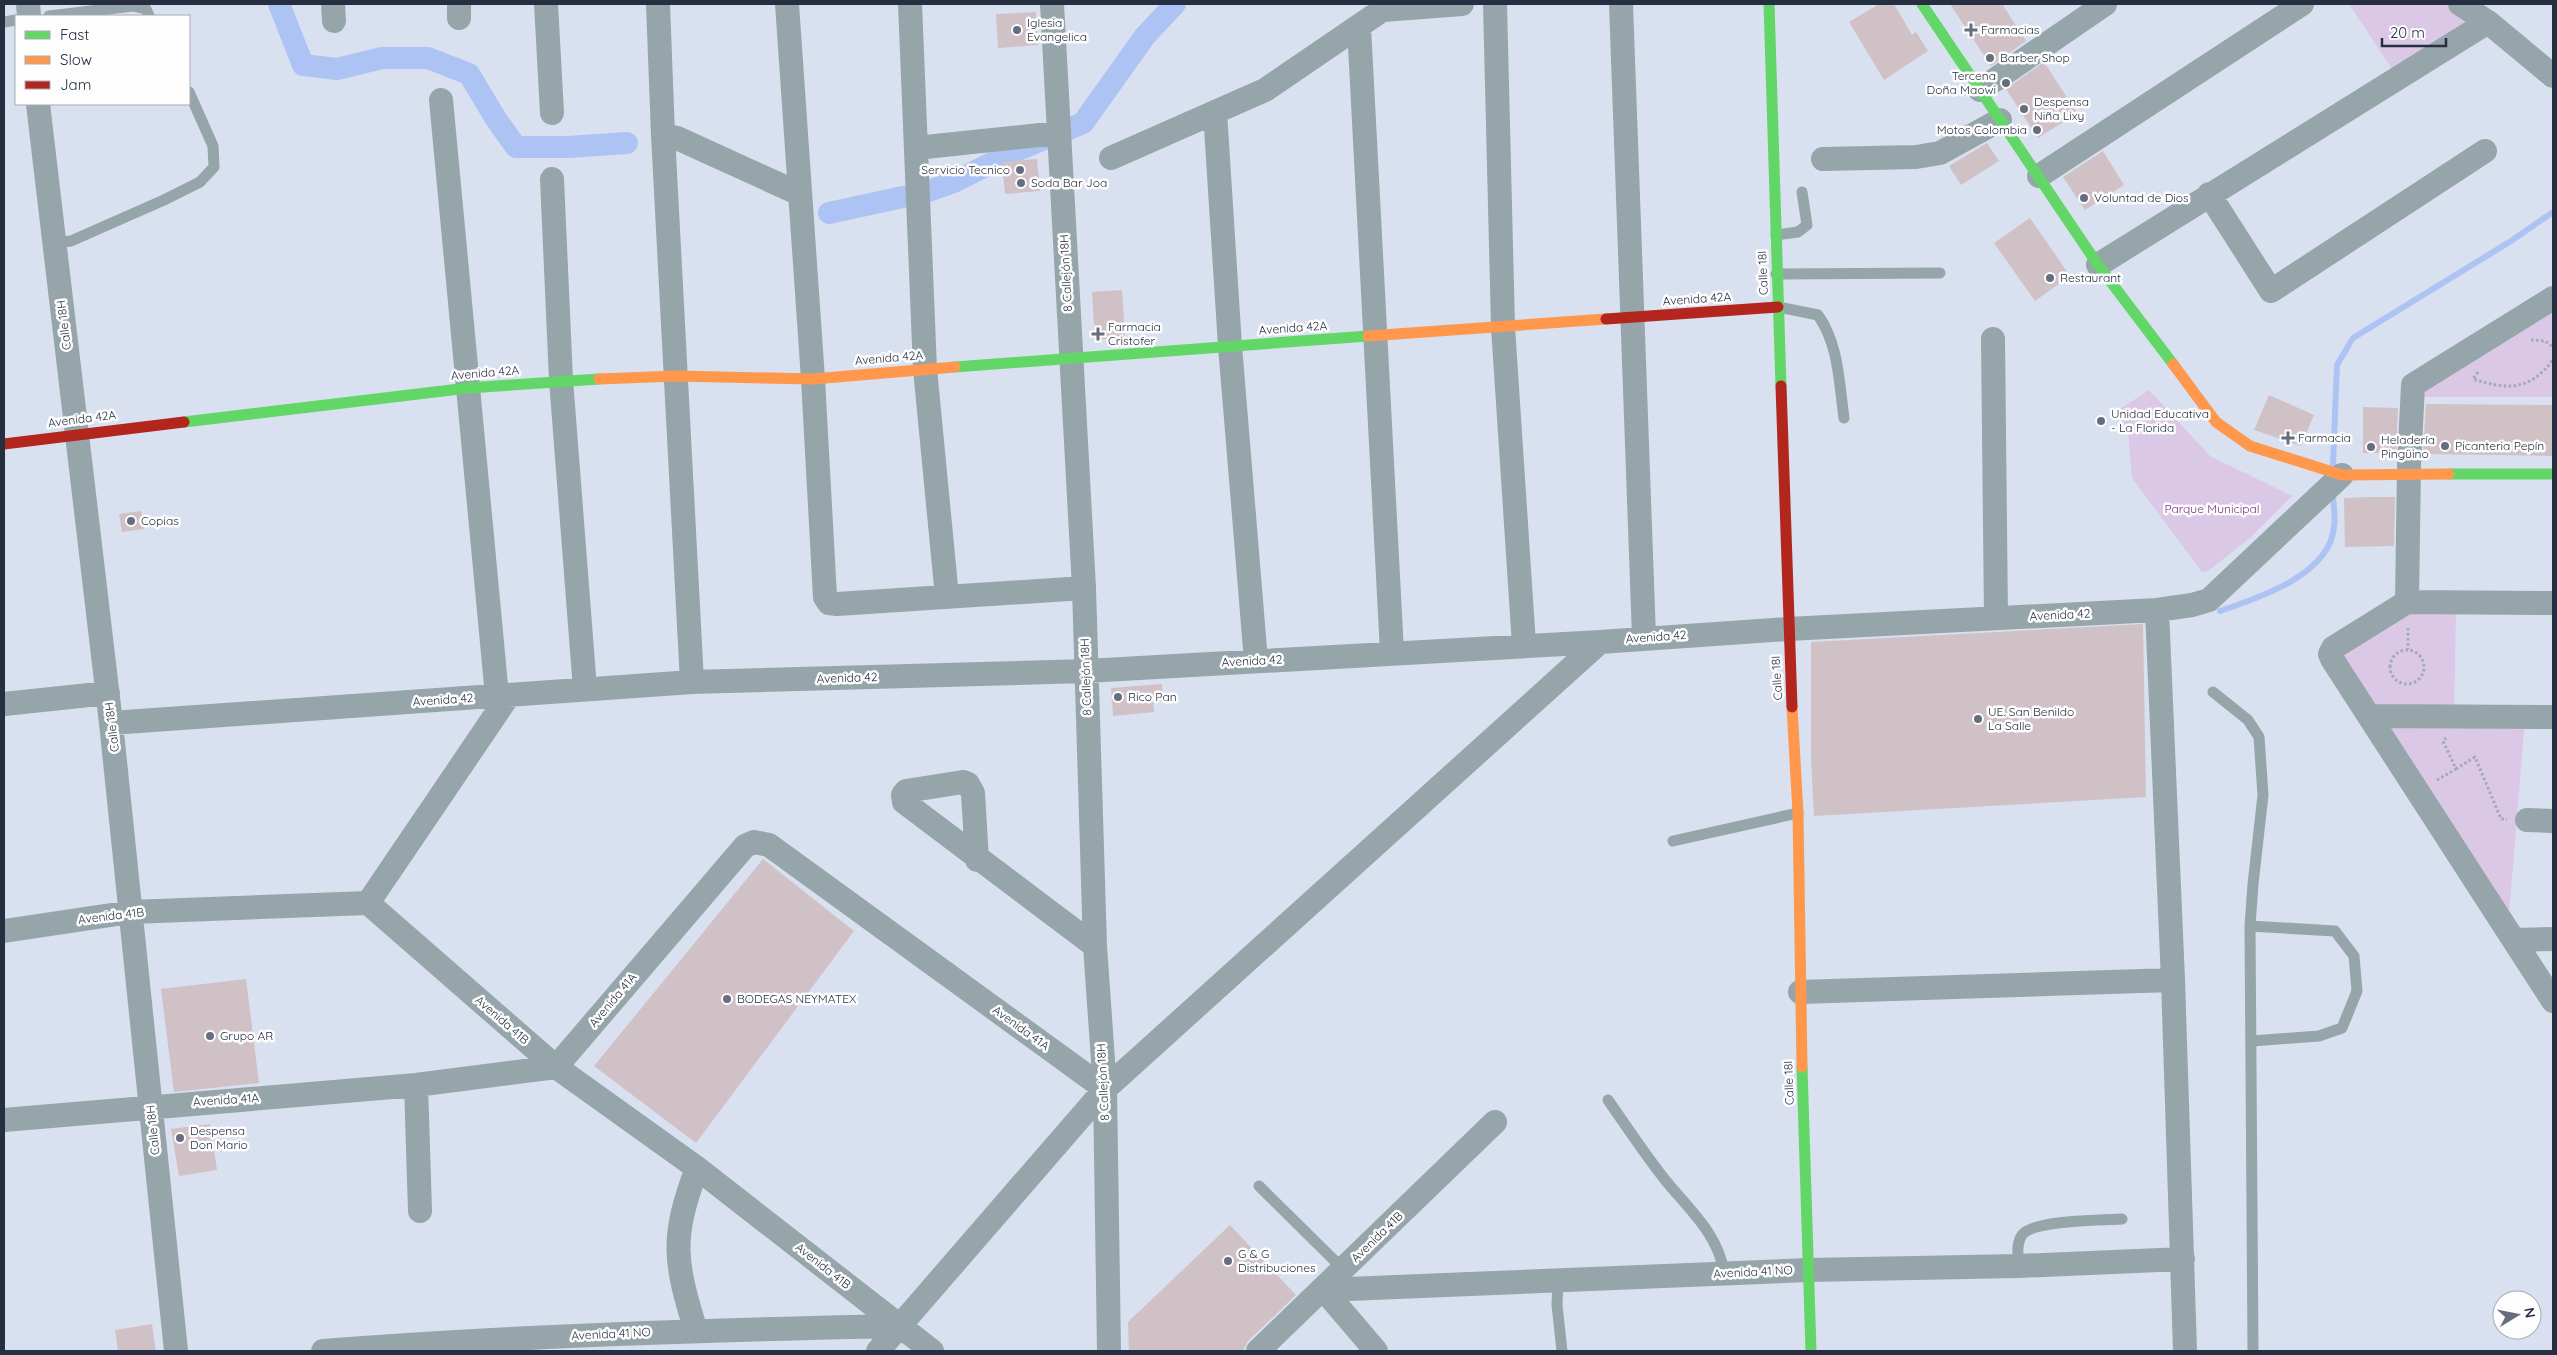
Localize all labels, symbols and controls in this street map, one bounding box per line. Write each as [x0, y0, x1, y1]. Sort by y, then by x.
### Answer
legend [15, 15, 190, 105]
place label: Iglesia Evangelica [1027, 15, 1087, 44]
scale bar [2382, 15, 2446, 47]
place label: Farmacias [1981, 22, 2040, 37]
text: 20 m [2390, 23, 2425, 42]
marker: Iglesia Evangelica [1011, 24, 1023, 36]
marker: Farmacias [1965, 24, 1977, 36]
text: Fast [60, 25, 89, 44]
text: Slow [60, 50, 92, 69]
place label: Barber Shop [2000, 50, 2070, 65]
marker: Barber Shop [1984, 52, 1996, 64]
place label: Tercena Doña Maowi [1927, 68, 1996, 97]
text: Jam [60, 75, 91, 94]
marker: Tercena Doña Maowi [2000, 77, 2012, 89]
place label: Despensa Niña Lixy [2034, 94, 2089, 123]
marker: Despensa Niña Lixy [2018, 103, 2030, 115]
place label: Motos Colombia [1937, 122, 2027, 137]
marker: Motos Colombia [2031, 124, 2043, 136]
place label: Servicio Tecnico [921, 162, 1010, 177]
marker: Servicio Tecnico [1014, 164, 1026, 176]
place label: Soda Bar Joa [1031, 175, 1107, 190]
marker: Soda Bar Joa [1015, 177, 1027, 189]
place label: Voluntad de Dios [2094, 190, 2189, 205]
marker: Voluntad de Dios [2078, 192, 2090, 204]
street label: 8 Callejón 18H [1056, 234, 1075, 312]
street label: Calle 18I [1754, 251, 1771, 296]
place label: Restaurant [2060, 270, 2121, 285]
marker: Restaurant [2044, 272, 2056, 284]
street label: Avenida 42A [1662, 289, 1732, 308]
street label: Calle 18H [53, 299, 74, 351]
street label: Avenida 42A [1258, 318, 1328, 337]
place label: Farmacia Cristofer [1108, 319, 1161, 348]
marker: Farmacia Cristofer [1092, 328, 1104, 340]
street label: Avenida 42A [854, 347, 924, 368]
street label: Avenida 42A [450, 362, 520, 383]
place label: Unidad Educativa - La Florida [2111, 406, 2209, 435]
street label: Avenida 42A [47, 407, 117, 430]
marker: Unidad Educativa - La Florida [2095, 415, 2107, 427]
place label: Farmacia [2298, 430, 2351, 445]
marker: Farmacia [2282, 432, 2294, 444]
place label: Heladería Pingüino [2381, 432, 2435, 461]
place label: Picanteria Pepín [2455, 438, 2544, 453]
marker: Picanteria Pepín [2439, 440, 2451, 452]
marker: Heladería Pingüino [2365, 441, 2377, 453]
park label: Parque Municipal [2164, 501, 2260, 516]
place label: Copias [141, 513, 179, 528]
marker: Copias [125, 515, 137, 527]
street label: Avenida 42 [2029, 605, 2091, 624]
street label: Avenida 42 [1625, 627, 1687, 646]
street label: 8 Callejón 18H [1077, 638, 1094, 716]
street label: Avenida 42 [1221, 651, 1283, 670]
street label: Calle 18I [1768, 655, 1785, 701]
street label: Avenida 42 [816, 669, 878, 686]
place label: Rico Pan [1128, 689, 1177, 704]
street label: Avenida 42 [412, 690, 474, 709]
marker: Rico Pan [1112, 691, 1124, 703]
street label: Calle 18H [101, 701, 122, 753]
place label: UE. San Benildo La Salle [1988, 704, 2074, 733]
marker: UE. San Benildo La Salle [1972, 713, 1984, 725]
street label: Avenida 41B [77, 904, 145, 927]
street label: Avenida 41A [586, 969, 640, 1030]
place label: BODEGAS NEYMATEX [737, 991, 856, 1006]
street label: Avenida 41B [472, 992, 532, 1047]
marker: BODEGAS NEYMATEX [721, 993, 733, 1005]
street label: Avenida 41A [990, 1002, 1053, 1053]
place label: Grupo AR [220, 1028, 273, 1043]
marker: Grupo AR [204, 1030, 216, 1042]
street label: 8 Callejón 18H [1093, 1043, 1112, 1121]
street label: Calle 18I [1780, 1061, 1797, 1106]
street label: Avenida 41A [192, 1090, 260, 1109]
street label: Calle 18H [142, 1104, 163, 1156]
place label: Despensa Don Mario [190, 1123, 248, 1152]
marker: Despensa Don Mario [174, 1132, 186, 1144]
street label: Avenida 41B [1348, 1208, 1406, 1265]
street label: Avenida 41B [793, 1239, 854, 1292]
place label: G & G Distribuciones [1238, 1246, 1316, 1275]
marker: G & G Distribuciones [1222, 1255, 1234, 1267]
street label: Avenida 41 NO [1713, 1262, 1793, 1281]
north arrow [2492, 1290, 2542, 1340]
text: N [2520, 1306, 2540, 1319]
street label: Avenida 41 NO [571, 1324, 651, 1343]

